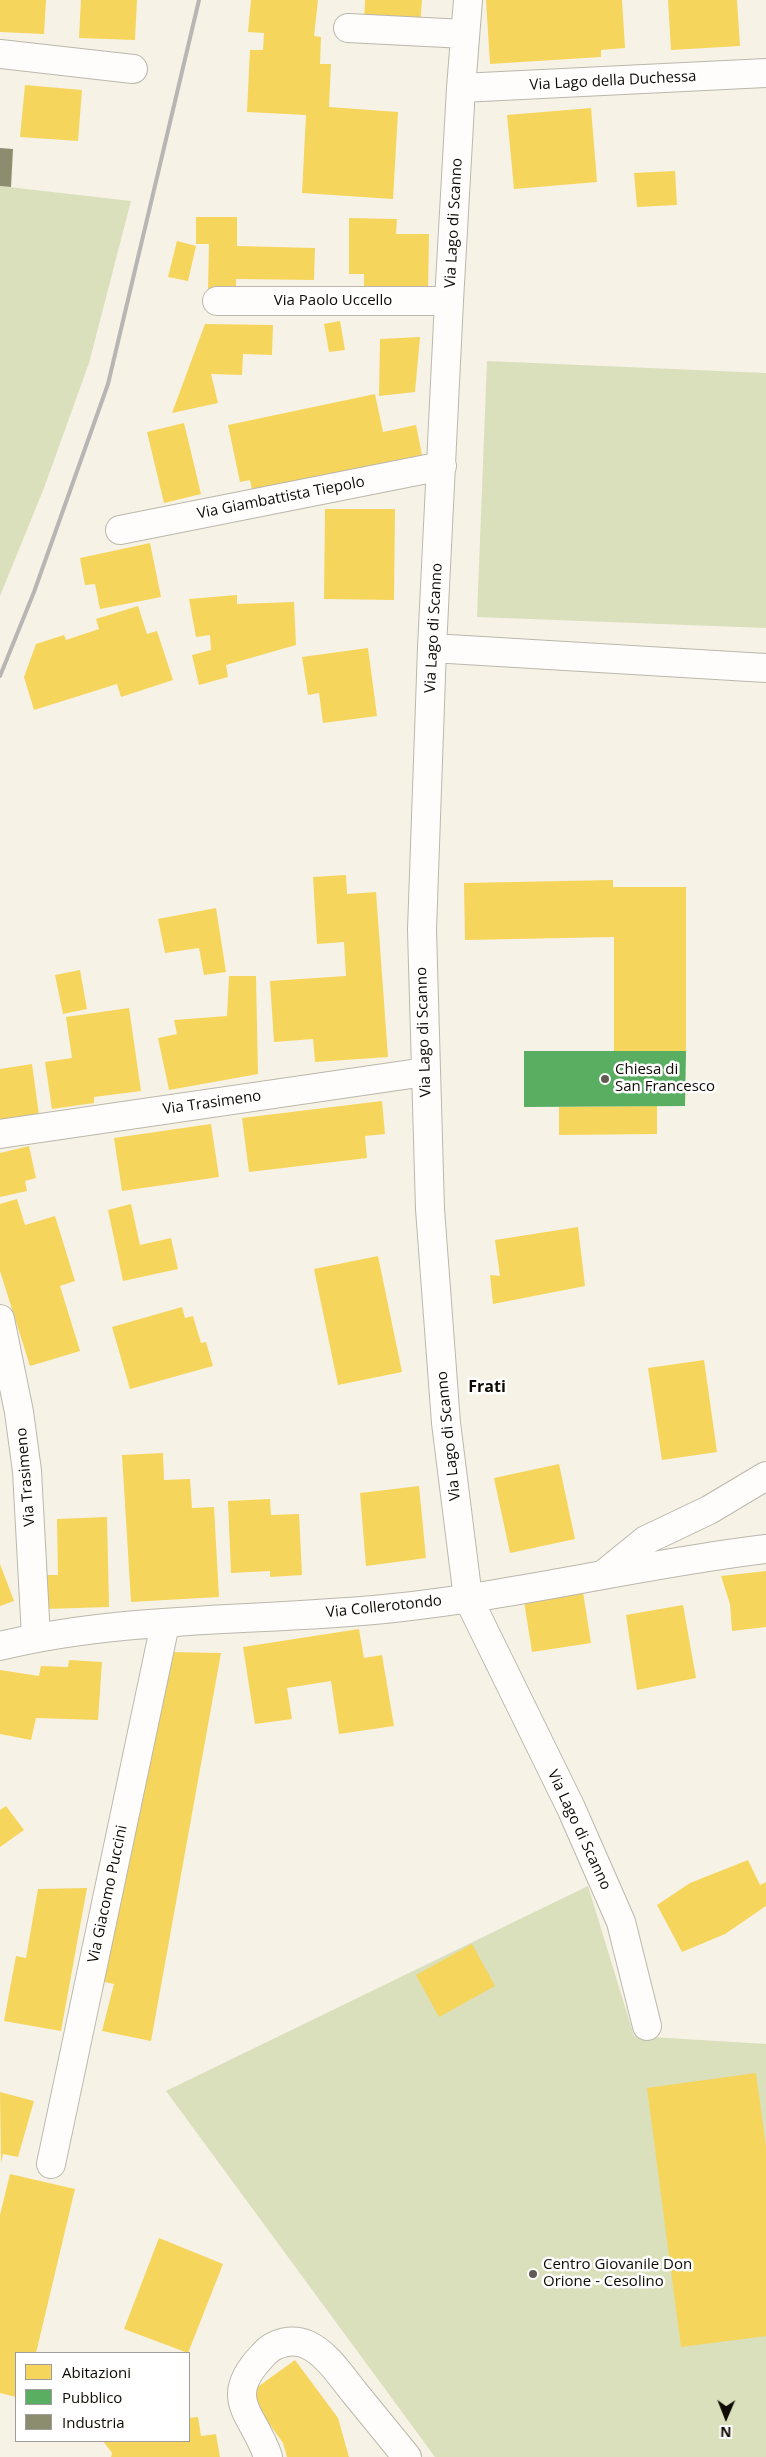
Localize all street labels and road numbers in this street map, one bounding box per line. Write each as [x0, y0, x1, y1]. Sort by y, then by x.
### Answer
street label: Via Lago della Duchessa [529, 68, 697, 94]
street label: Via Lago di Scanno [442, 158, 466, 288]
street label: Via Paolo Uccello [274, 292, 392, 310]
street label: Via Giambattista Tiepolo [196, 473, 366, 523]
street label: Via Lago di Scanno [422, 563, 446, 693]
street label: Via Lago di Scanno [413, 967, 435, 1097]
street label: Via Trasimeno [162, 1087, 262, 1119]
street label: Via Lago di Scanno [433, 1370, 465, 1502]
street label: Via Trasimeno [13, 1427, 39, 1527]
street label: Via Collerotondo [325, 1592, 443, 1622]
street label: Via Lago di Scanno [543, 1767, 615, 1893]
street label: Via Giacomo Puccini [85, 1823, 131, 1965]

